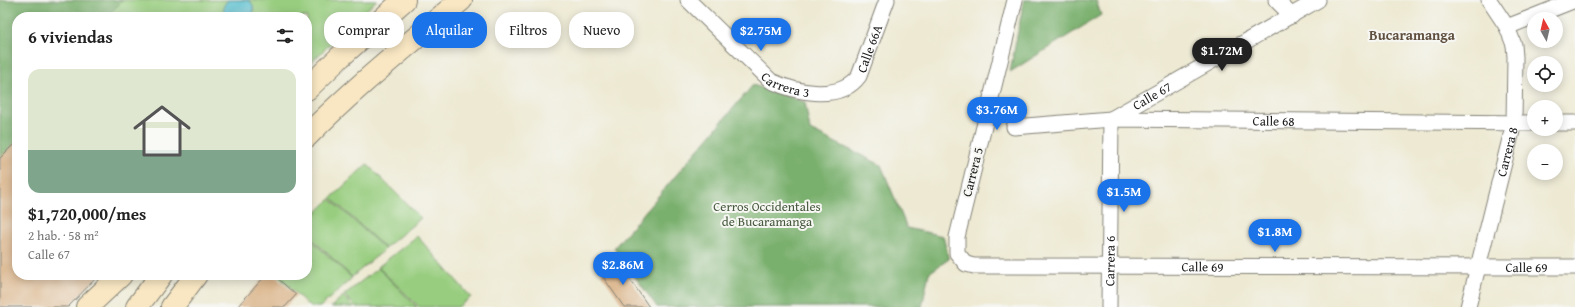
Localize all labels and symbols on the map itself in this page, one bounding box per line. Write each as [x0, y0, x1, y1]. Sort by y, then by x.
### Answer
north arrow [1527, 12, 1563, 48]
pin: $2.75M [728, 18, 794, 52]
street label: Calle 66A [852, 22, 887, 75]
district label: Bucaramanga [1369, 25, 1456, 45]
pin: $1.72M [1189, 38, 1255, 72]
street label: Carrera 3 [757, 67, 811, 102]
street label: Calle 67 [1129, 77, 1175, 115]
pin: $3.76M [964, 97, 1030, 131]
street label: Calle 68 [1253, 111, 1295, 131]
street label: Carrera 8 [1492, 125, 1523, 179]
street label: Carrera 5 [957, 145, 988, 199]
pin: $1.5M [1096, 179, 1152, 213]
park label: Cerros Occidentales de Bucaramanga [713, 197, 821, 231]
pin: $1.8M [1247, 219, 1303, 253]
street label: Carrera 6 [1100, 236, 1120, 286]
pin: $2.86M [590, 252, 656, 286]
street label: Calle 69 [1181, 257, 1224, 276]
street label: Calle 69 [1505, 258, 1548, 277]

